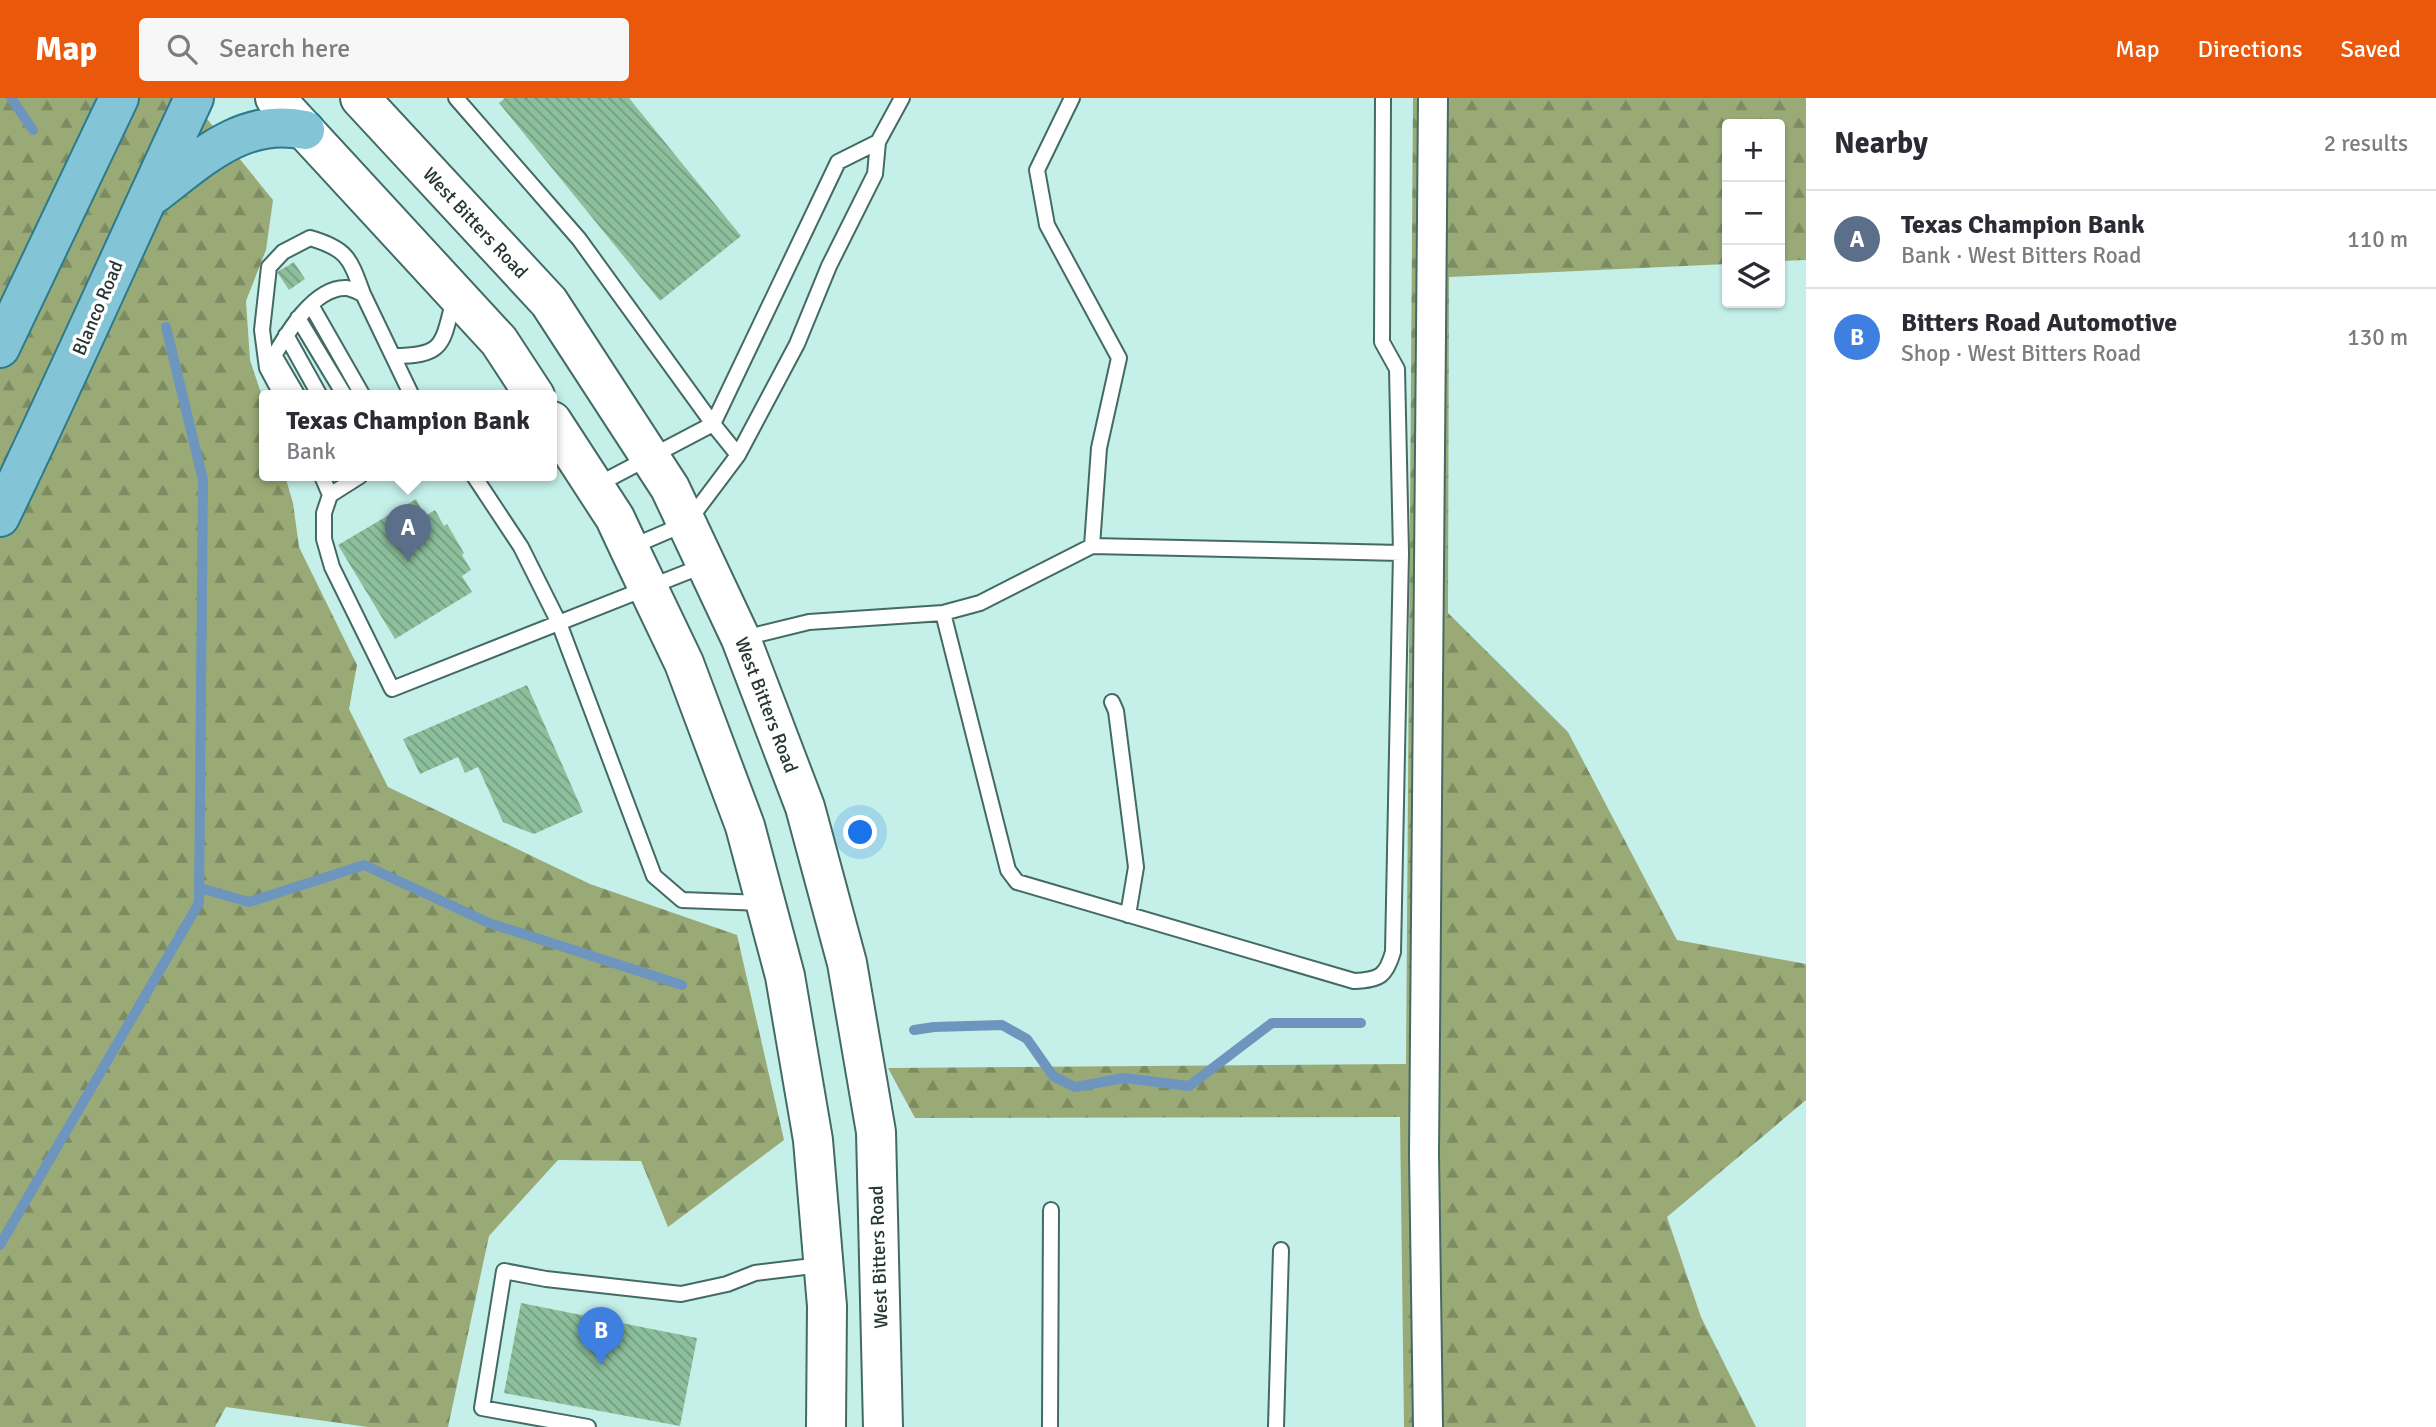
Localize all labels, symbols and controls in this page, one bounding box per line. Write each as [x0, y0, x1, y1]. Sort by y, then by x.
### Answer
search box [139, 18, 629, 81]
text: Map [35, 29, 97, 70]
icon: search [163, 30, 201, 68]
text: Search here [219, 33, 350, 65]
text: Map [2115, 34, 2160, 64]
text: Directions [2198, 34, 2303, 64]
text: Saved [2341, 34, 2401, 64]
map controls [1722, 119, 1785, 308]
button: + [1722, 119, 1785, 182]
text: Nearby [1834, 125, 1928, 162]
text: 2 results [2324, 129, 2408, 158]
street label: West Bitters Road [417, 162, 533, 284]
button: − [1722, 182, 1785, 245]
text: Texas Champion Bank [1901, 209, 2145, 241]
text: A [1850, 225, 1864, 254]
text: 110 m [2347, 225, 2408, 254]
text: Bank · West Bitters Road [1901, 241, 2141, 270]
button: layers [1722, 245, 1785, 308]
street label: Blanco Road [67, 257, 129, 359]
text: Bitters Road Automotive [1901, 307, 2177, 339]
text: B [1850, 323, 1864, 352]
text: 130 m [2347, 323, 2408, 352]
text: Shop · West Bitters Road [1901, 339, 2141, 368]
popup [259, 390, 557, 481]
text: Texas Champion Bank [286, 405, 530, 437]
text: Bank [286, 437, 336, 466]
pin: A [385, 504, 431, 562]
street label: West Bitters Road [729, 634, 803, 776]
your location [843, 815, 877, 849]
street label: West Bitters Road [865, 1185, 893, 1329]
pin: B [578, 1307, 624, 1365]

